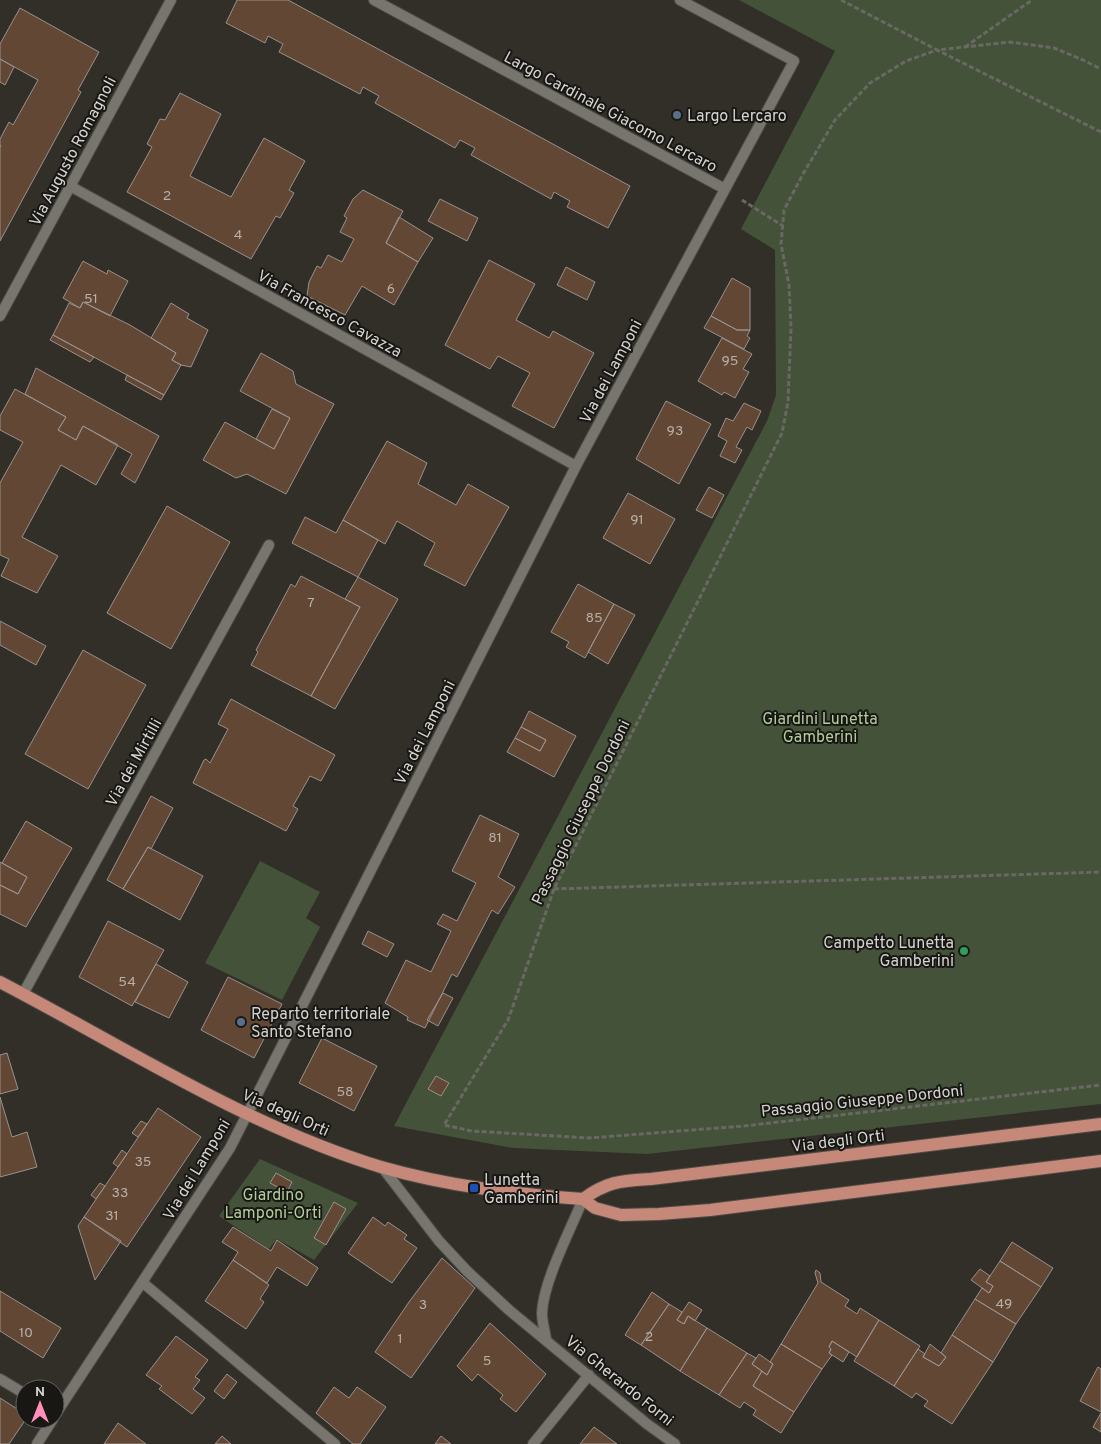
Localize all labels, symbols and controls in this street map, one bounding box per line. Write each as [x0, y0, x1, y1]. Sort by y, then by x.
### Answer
street label: Largo Cardinale Giacomo Lercaro [500, 48, 720, 178]
street label: Via Augusto Romagnoli [26, 74, 122, 230]
place label: Largo Lercaro [687, 107, 787, 127]
marker: Largo Lercaro [671, 109, 683, 121]
house number: 2 [163, 188, 171, 205]
house number: 4 [234, 227, 242, 244]
street label: Via Francesco Cavazza [253, 267, 405, 363]
house number: 6 [387, 281, 395, 298]
house number: 51 [84, 291, 98, 308]
street label: Via dei Lamponi [576, 317, 648, 427]
house number: 95 [721, 353, 739, 370]
house number: 93 [667, 423, 683, 440]
house number: 91 [630, 512, 644, 529]
house number: 7 [307, 595, 315, 612]
house number: 85 [585, 610, 603, 627]
street label: Via dei Lamponi [391, 677, 461, 789]
park label: Giardini Lunetta Gamberini [762, 710, 878, 748]
street label: Via dei Mirtilli [102, 715, 167, 811]
street label: Passaggio Giuseppe Dordoni [528, 717, 635, 909]
house number: 81 [488, 830, 502, 847]
place label: Campetto Lunetta Gamberini [823, 934, 954, 972]
marker: Campetto Lunetta Gamberini [958, 945, 970, 957]
house number: 54 [118, 974, 136, 991]
place label: Reparto territoriale Santo Stefano [251, 1005, 390, 1043]
marker: Reparto territoriale Santo Stefano [235, 1016, 247, 1028]
street label: Passaggio Giuseppe Dordoni [760, 1081, 964, 1123]
house number: 58 [336, 1084, 354, 1101]
street label: Via degli Orti [238, 1086, 332, 1142]
street label: Via dei Lamponi [160, 1116, 236, 1224]
street label: Via degli Orti [791, 1126, 886, 1158]
house number: 35 [134, 1154, 152, 1171]
place label: Lunetta Gamberini [484, 1171, 558, 1209]
marker: Lunetta Gamberini [468, 1182, 480, 1194]
house number: 33 [112, 1185, 128, 1202]
park label: Giardino Lamponi-Orti [225, 1186, 321, 1224]
house number: 31 [105, 1208, 119, 1225]
house number: 49 [996, 1296, 1012, 1313]
house number: 3 [419, 1297, 427, 1314]
house number: 10 [19, 1325, 33, 1342]
house number: 2 [645, 1329, 653, 1346]
house number: 1 [397, 1331, 403, 1348]
street label: Via Gherardo Forni [561, 1332, 677, 1431]
house number: 5 [483, 1353, 491, 1370]
north arrow [15, 1379, 65, 1429]
text: N [35, 1384, 45, 1401]

